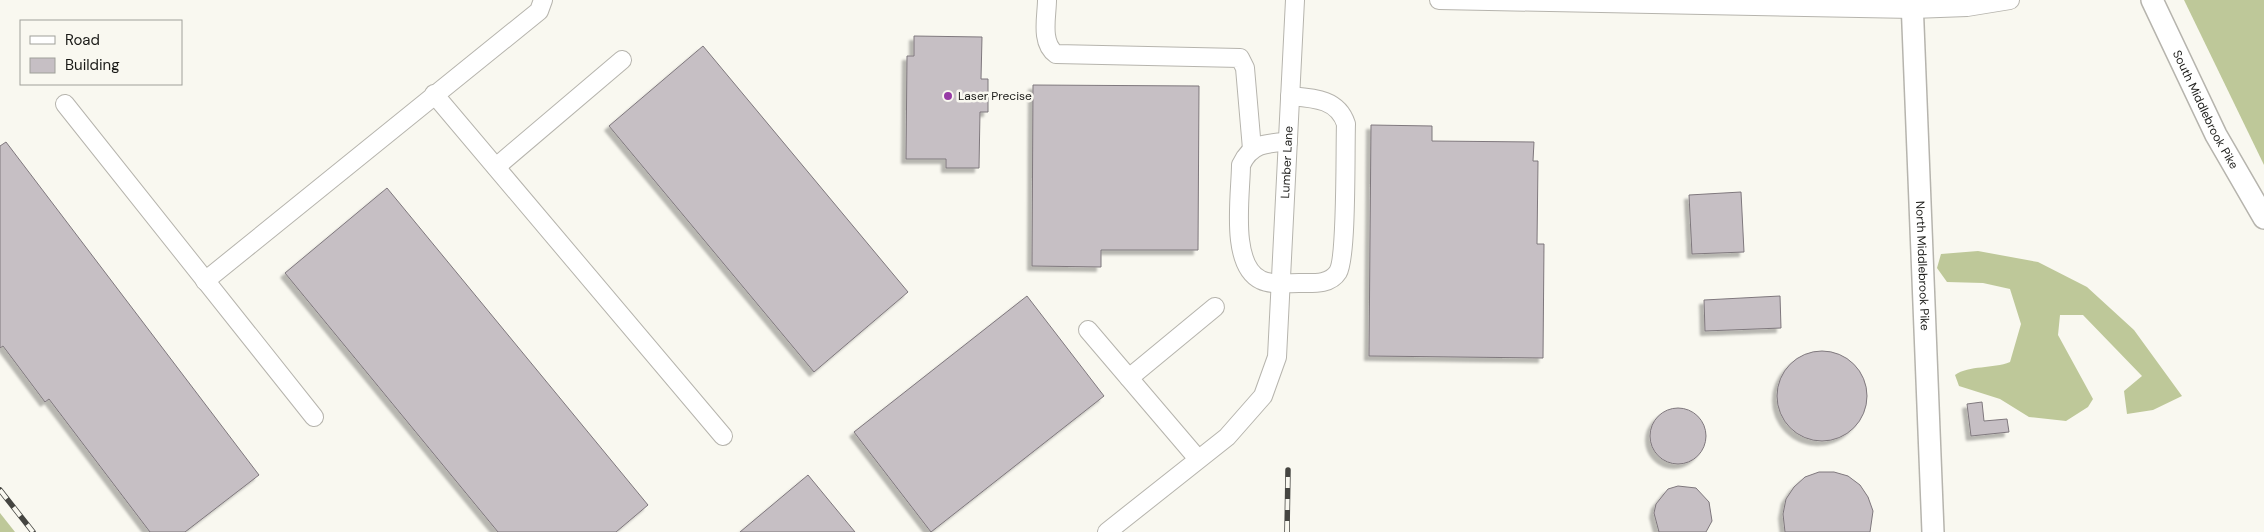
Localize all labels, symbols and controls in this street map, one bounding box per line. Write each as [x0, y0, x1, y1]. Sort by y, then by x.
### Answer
legend [20, 20, 182, 85]
text: Road [65, 30, 100, 50]
street label: South Middlebrook Pike [2169, 48, 2242, 172]
text: Building [65, 55, 120, 75]
place label: Laser Precise [958, 88, 1032, 104]
marker: Laser Precise [942, 90, 954, 102]
street label: Lumber Lane [1277, 126, 1297, 199]
street label: North Middlebrook Pike [1912, 201, 1933, 331]

